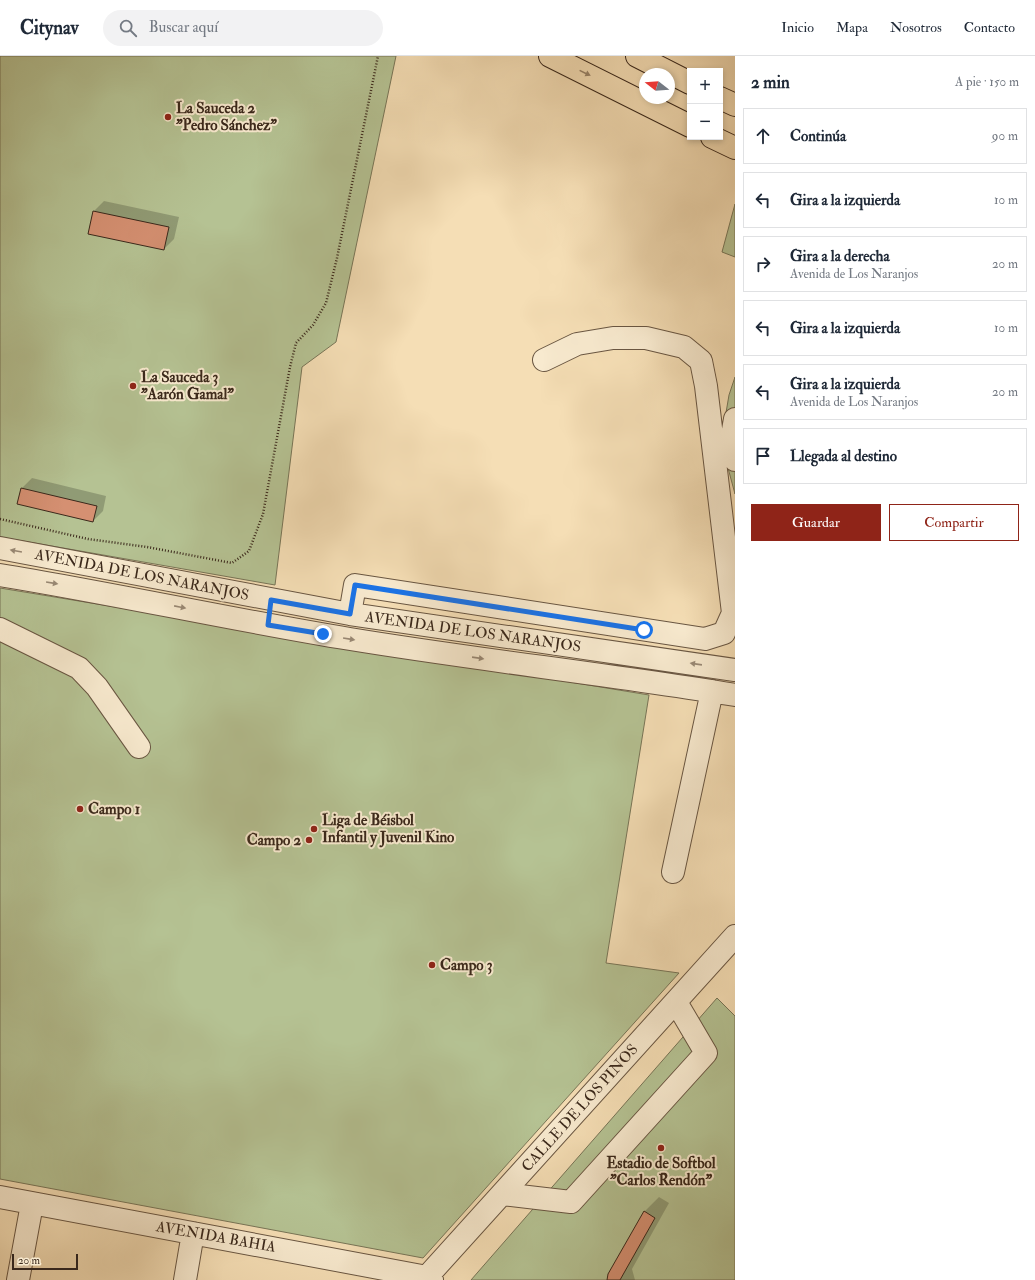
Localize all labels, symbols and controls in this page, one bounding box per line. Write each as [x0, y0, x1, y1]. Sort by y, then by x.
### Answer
search box [103, 10, 383, 46]
text: Citynav [20, 16, 79, 40]
icon: search [117, 17, 139, 39]
text: Buscar aquí [149, 18, 218, 37]
text: Inicio [781, 19, 814, 36]
text: Mapa [836, 19, 868, 36]
text: Nosotros [890, 19, 942, 36]
text: Contacto [964, 19, 1015, 36]
north arrow [639, 68, 675, 104]
map controls [687, 68, 723, 140]
button: + [687, 68, 723, 104]
one-way arrow [580, 70, 591, 76]
text: 2 min [751, 72, 790, 93]
text: A pie · 150 m [955, 74, 1019, 90]
place label: La Sauceda 2 "Pedro Sánchez" [176, 99, 277, 135]
button: − [687, 104, 723, 140]
marker: La Sauceda 2 "Pedro Sánchez" [163, 112, 173, 122]
icon: ahead [752, 125, 774, 147]
text: Continúa [790, 127, 846, 146]
text: 90 m [992, 128, 1018, 144]
icon: left [752, 189, 774, 211]
text: Gira a la izquierda [790, 191, 900, 210]
text: 10 m [994, 192, 1018, 208]
text: Gira a la derecha [790, 247, 890, 266]
icon: right [752, 253, 774, 275]
text: 20 m [992, 256, 1018, 272]
text: Avenida de Los Naranjos [790, 266, 918, 282]
icon: left [752, 317, 774, 339]
text: Gira a la izquierda [790, 319, 900, 338]
text: 10 m [994, 320, 1018, 336]
place label: La Sauceda 3 "Aarón Gamal" [141, 368, 234, 404]
text: Gira a la izquierda [790, 375, 900, 394]
marker: La Sauceda 3 "Aarón Gamal" [128, 381, 138, 391]
icon: left [752, 381, 774, 403]
text: 20 m [992, 384, 1018, 400]
text: Avenida de Los Naranjos [790, 394, 918, 410]
icon: arrive [752, 445, 774, 467]
text: Llegada al destino [790, 447, 897, 466]
button: Guardar [751, 504, 881, 541]
button: Compartir [889, 504, 1019, 541]
street label: AVENIDA DE LOS NARANJOS [32, 545, 251, 606]
one-way arrow [10, 548, 22, 554]
one-way arrow [46, 580, 58, 586]
one-way arrow [174, 604, 186, 610]
street label: AVENIDA DE LOS NARANJOS [363, 607, 582, 658]
route start [635, 621, 653, 639]
route end [314, 625, 332, 643]
one-way arrow [343, 636, 355, 642]
one-way arrow [472, 655, 484, 661]
one-way arrow [690, 661, 702, 667]
place label: Campo 1 [88, 800, 140, 820]
marker: Campo 1 [75, 804, 85, 814]
place label: Liga de Béisbol Infantil y Juvenil Kino [322, 811, 455, 848]
marker: Liga de Béisbol Infantil y Juvenil Kino [309, 824, 319, 834]
place label: Campo 2 [247, 831, 301, 851]
marker: Campo 2 [304, 835, 314, 845]
place label: Campo 3 [440, 956, 493, 976]
marker: Campo 3 [427, 960, 437, 970]
street label: CALLE DE LOS PINOS [518, 1040, 642, 1176]
marker: Estadio de Softbol "Carlos Rendón" [656, 1143, 666, 1153]
place label: Estadio de Softbol "Carlos Rendón" [606, 1154, 716, 1190]
street label: AVENIDA BAHIA [154, 1217, 278, 1257]
scale bar [12, 1252, 78, 1271]
text: 20 m [18, 1254, 40, 1267]

